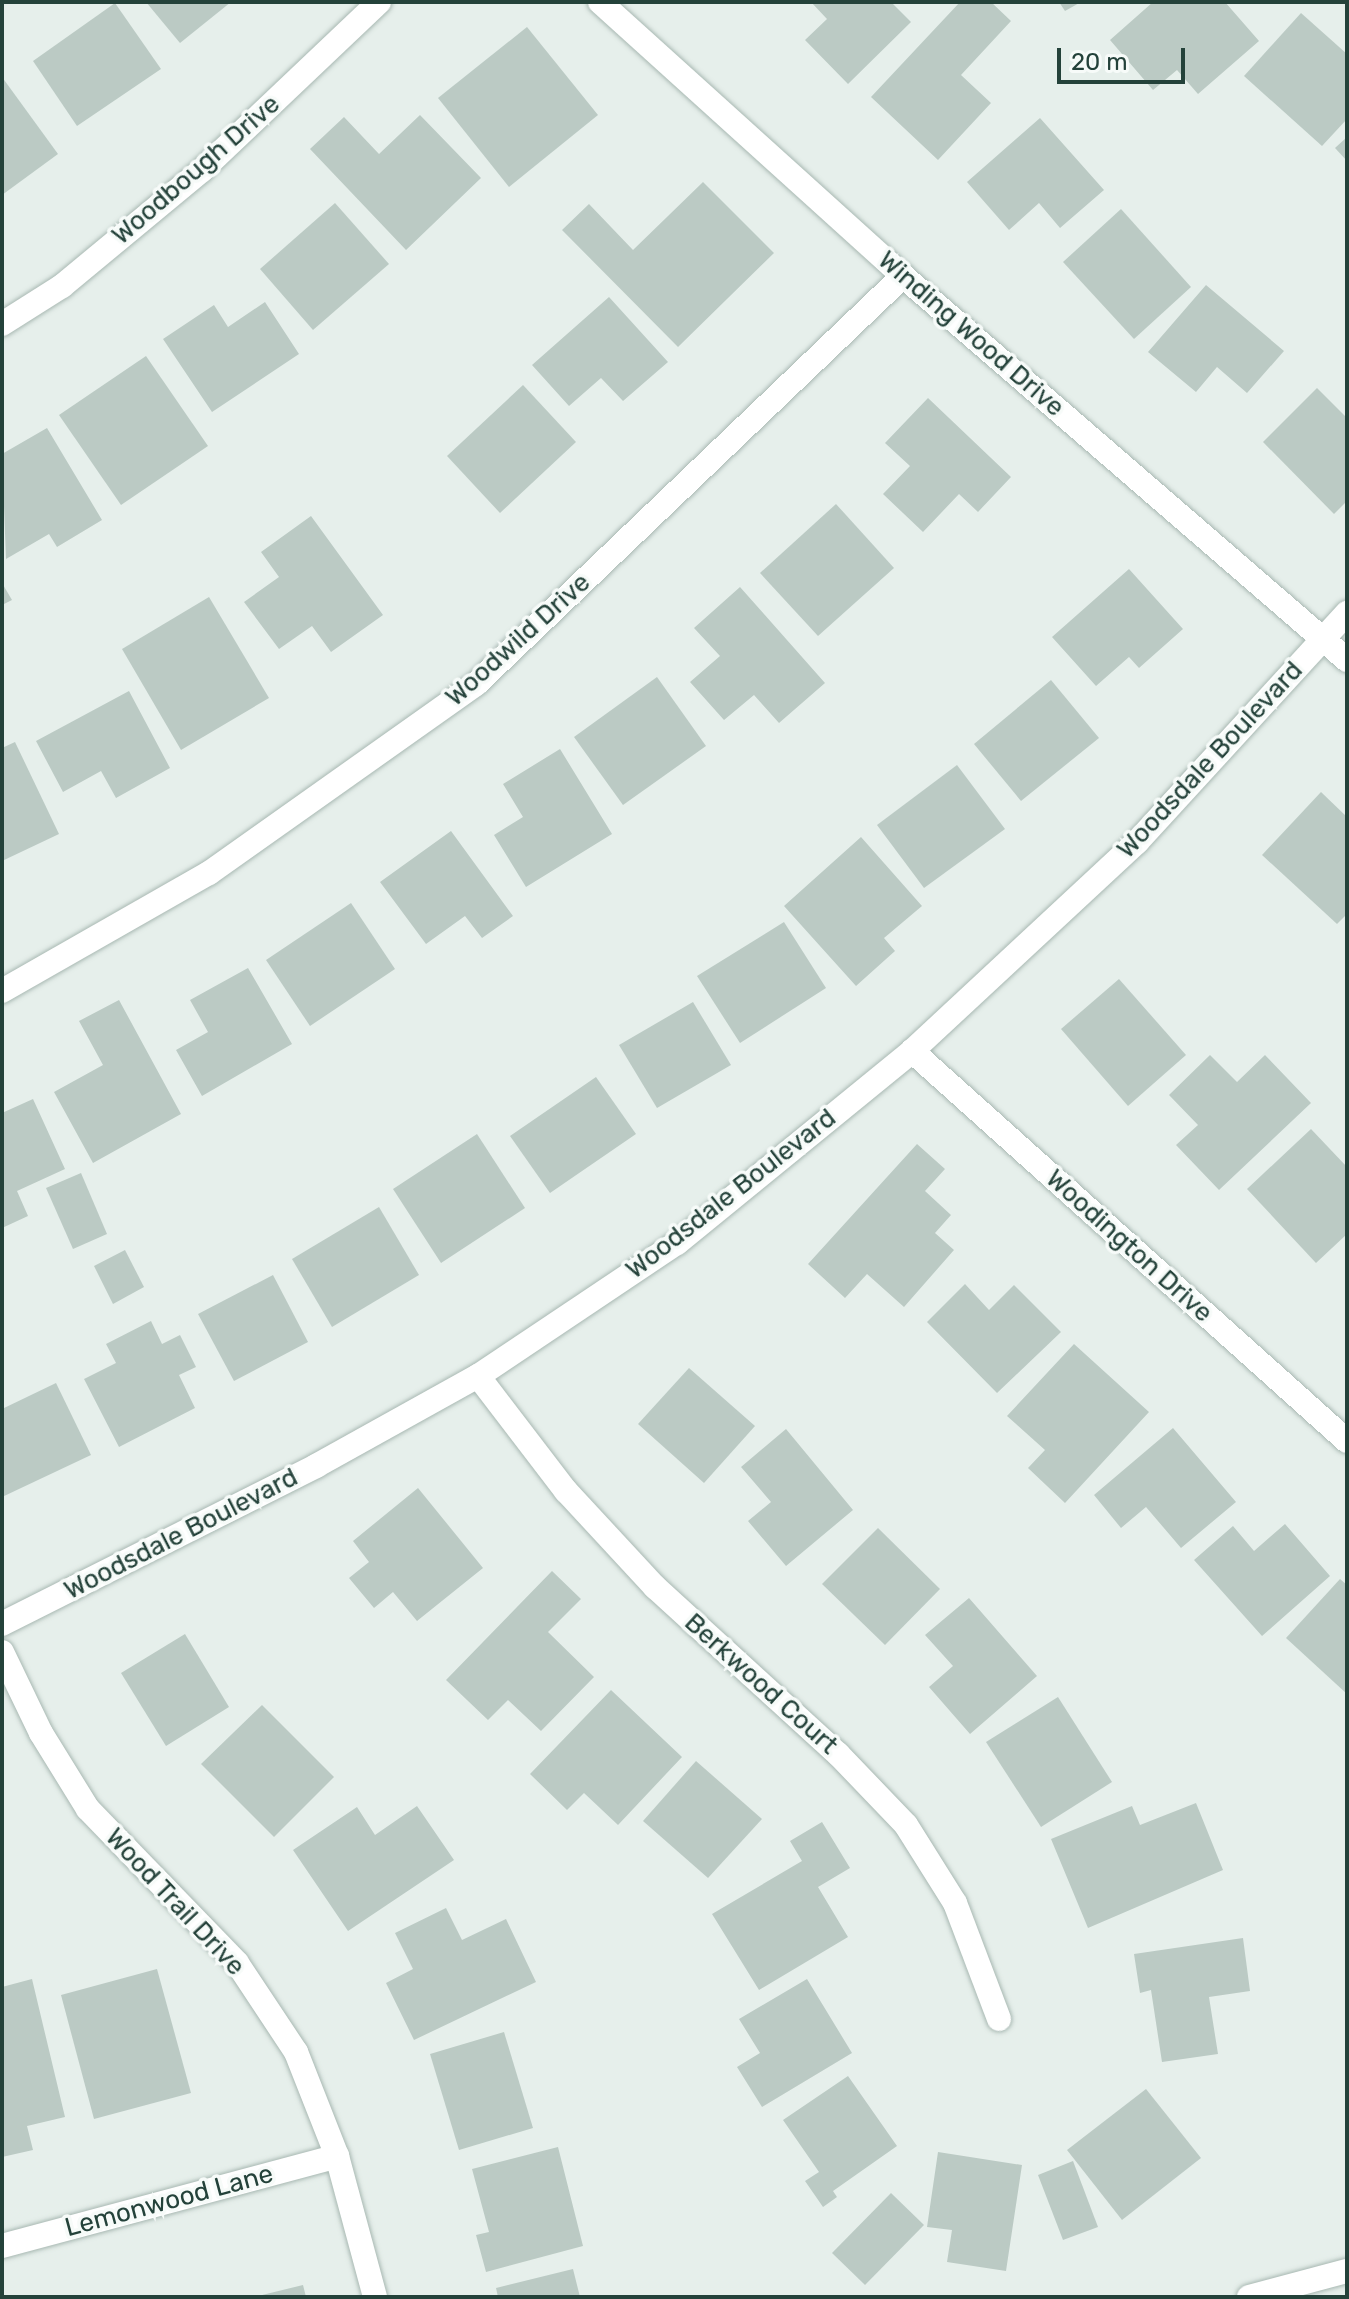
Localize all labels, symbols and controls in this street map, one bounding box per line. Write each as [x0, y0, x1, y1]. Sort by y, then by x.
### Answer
scale bar [1061, 32, 1189, 82]
text: 20 m [1071, 48, 1128, 76]
street label: Woodbough Drive [106, 89, 286, 251]
street label: Winding Wood Drive [871, 245, 1071, 423]
street label: Woodwild Drive [439, 567, 597, 713]
street label: Woodsdale Boulevard [1111, 655, 1309, 865]
street label: Woodsdale Boulevard [620, 1102, 842, 1286]
street label: Woodington Drive [1039, 1163, 1219, 1329]
street label: Woodsdale Boulevard [59, 1462, 303, 1606]
street label: Berkwood Court [678, 1607, 844, 1761]
street label: Wood Trail Drive [99, 1822, 251, 1982]
street label: Lemonwood Lane [62, 2158, 276, 2244]

